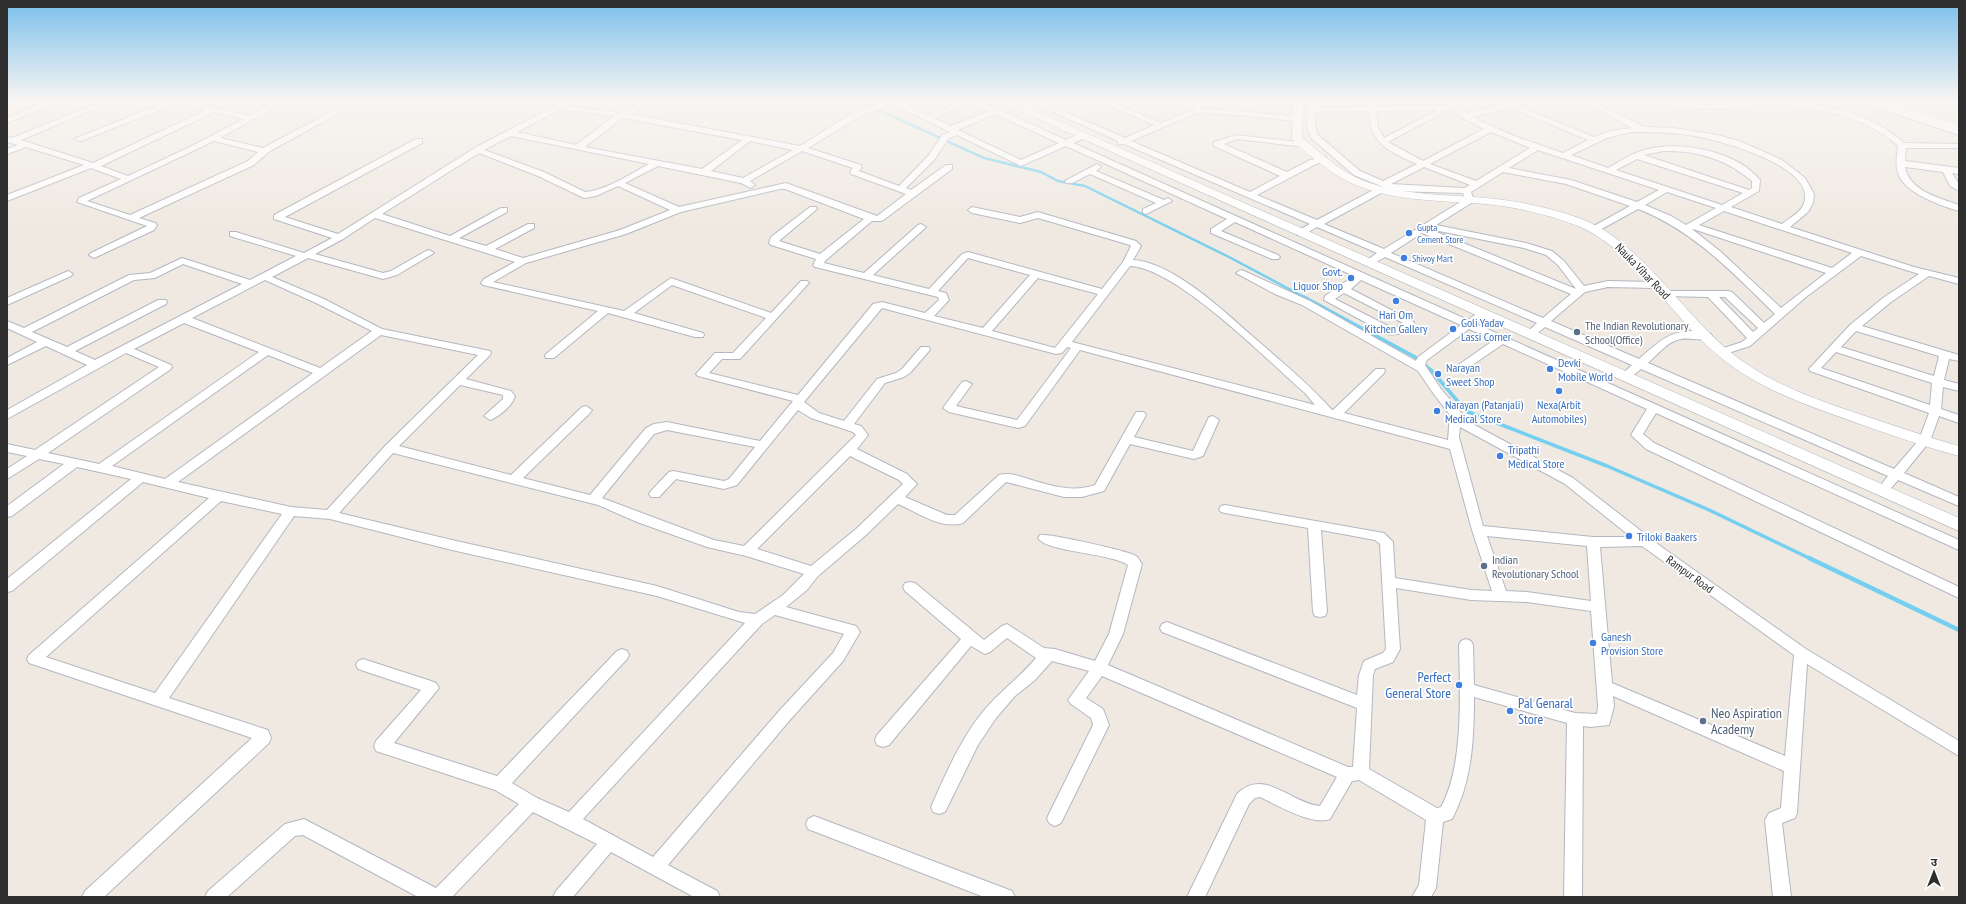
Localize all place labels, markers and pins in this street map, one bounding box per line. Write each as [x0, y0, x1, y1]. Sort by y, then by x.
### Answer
place label: Gupta Cement Store [1417, 221, 1463, 246]
marker: Gupta Cement Store [1404, 228, 1414, 238]
place label: Shivoy Mart [1412, 252, 1453, 265]
marker: Shivoy Mart [1399, 253, 1409, 263]
place label: Govt. Liquor Shop [1293, 264, 1343, 293]
marker: Govt. Liquor Shop [1346, 273, 1356, 283]
marker: Hari Om Kitchen Gallery [1391, 296, 1401, 306]
place label: Hari Om Kitchen Gallery [1364, 307, 1428, 336]
place label: Goli Yadav Lassi Corner [1461, 315, 1512, 344]
place label: The Indian Revolutionary School(Office) [1585, 318, 1689, 347]
marker: Goli Yadav Lassi Corner [1448, 324, 1458, 334]
marker: The Indian Revolutionary School(Office) [1572, 327, 1582, 337]
place label: Devki Mobile World [1558, 355, 1613, 384]
place label: Narayan Sweet Shop [1446, 360, 1495, 389]
marker: Devki Mobile World [1545, 364, 1555, 374]
marker: Narayan Sweet Shop [1433, 369, 1443, 379]
marker: Nexa(Arbit Automobiles) [1554, 386, 1564, 396]
place label: Narayan (Patanjali) Medical Store [1445, 397, 1523, 426]
place label: Nexa(Arbit Automobiles) [1532, 397, 1587, 426]
marker: Narayan (Patanjali) Medical Store [1432, 406, 1442, 416]
place label: Tripathi Medical Store [1508, 442, 1565, 471]
marker: Tripathi Medical Store [1495, 451, 1505, 461]
place label: Triloki Baakers [1637, 529, 1697, 544]
marker: Triloki Baakers [1624, 531, 1634, 541]
place label: Indian Revolutionary School [1492, 552, 1579, 581]
marker: Indian Revolutionary School [1479, 561, 1489, 571]
place label: Ganesh Provision Store [1601, 629, 1663, 658]
marker: Ganesh Provision Store [1588, 638, 1598, 648]
place label: Perfect General Store [1385, 668, 1451, 702]
marker: Perfect General Store [1454, 680, 1464, 690]
place label: Pal Genaral Store [1518, 694, 1574, 728]
place label: Neo Aspiration Academy [1711, 704, 1782, 738]
marker: Pal Genaral Store [1505, 706, 1515, 716]
marker: Neo Aspiration Academy [1698, 716, 1708, 726]

